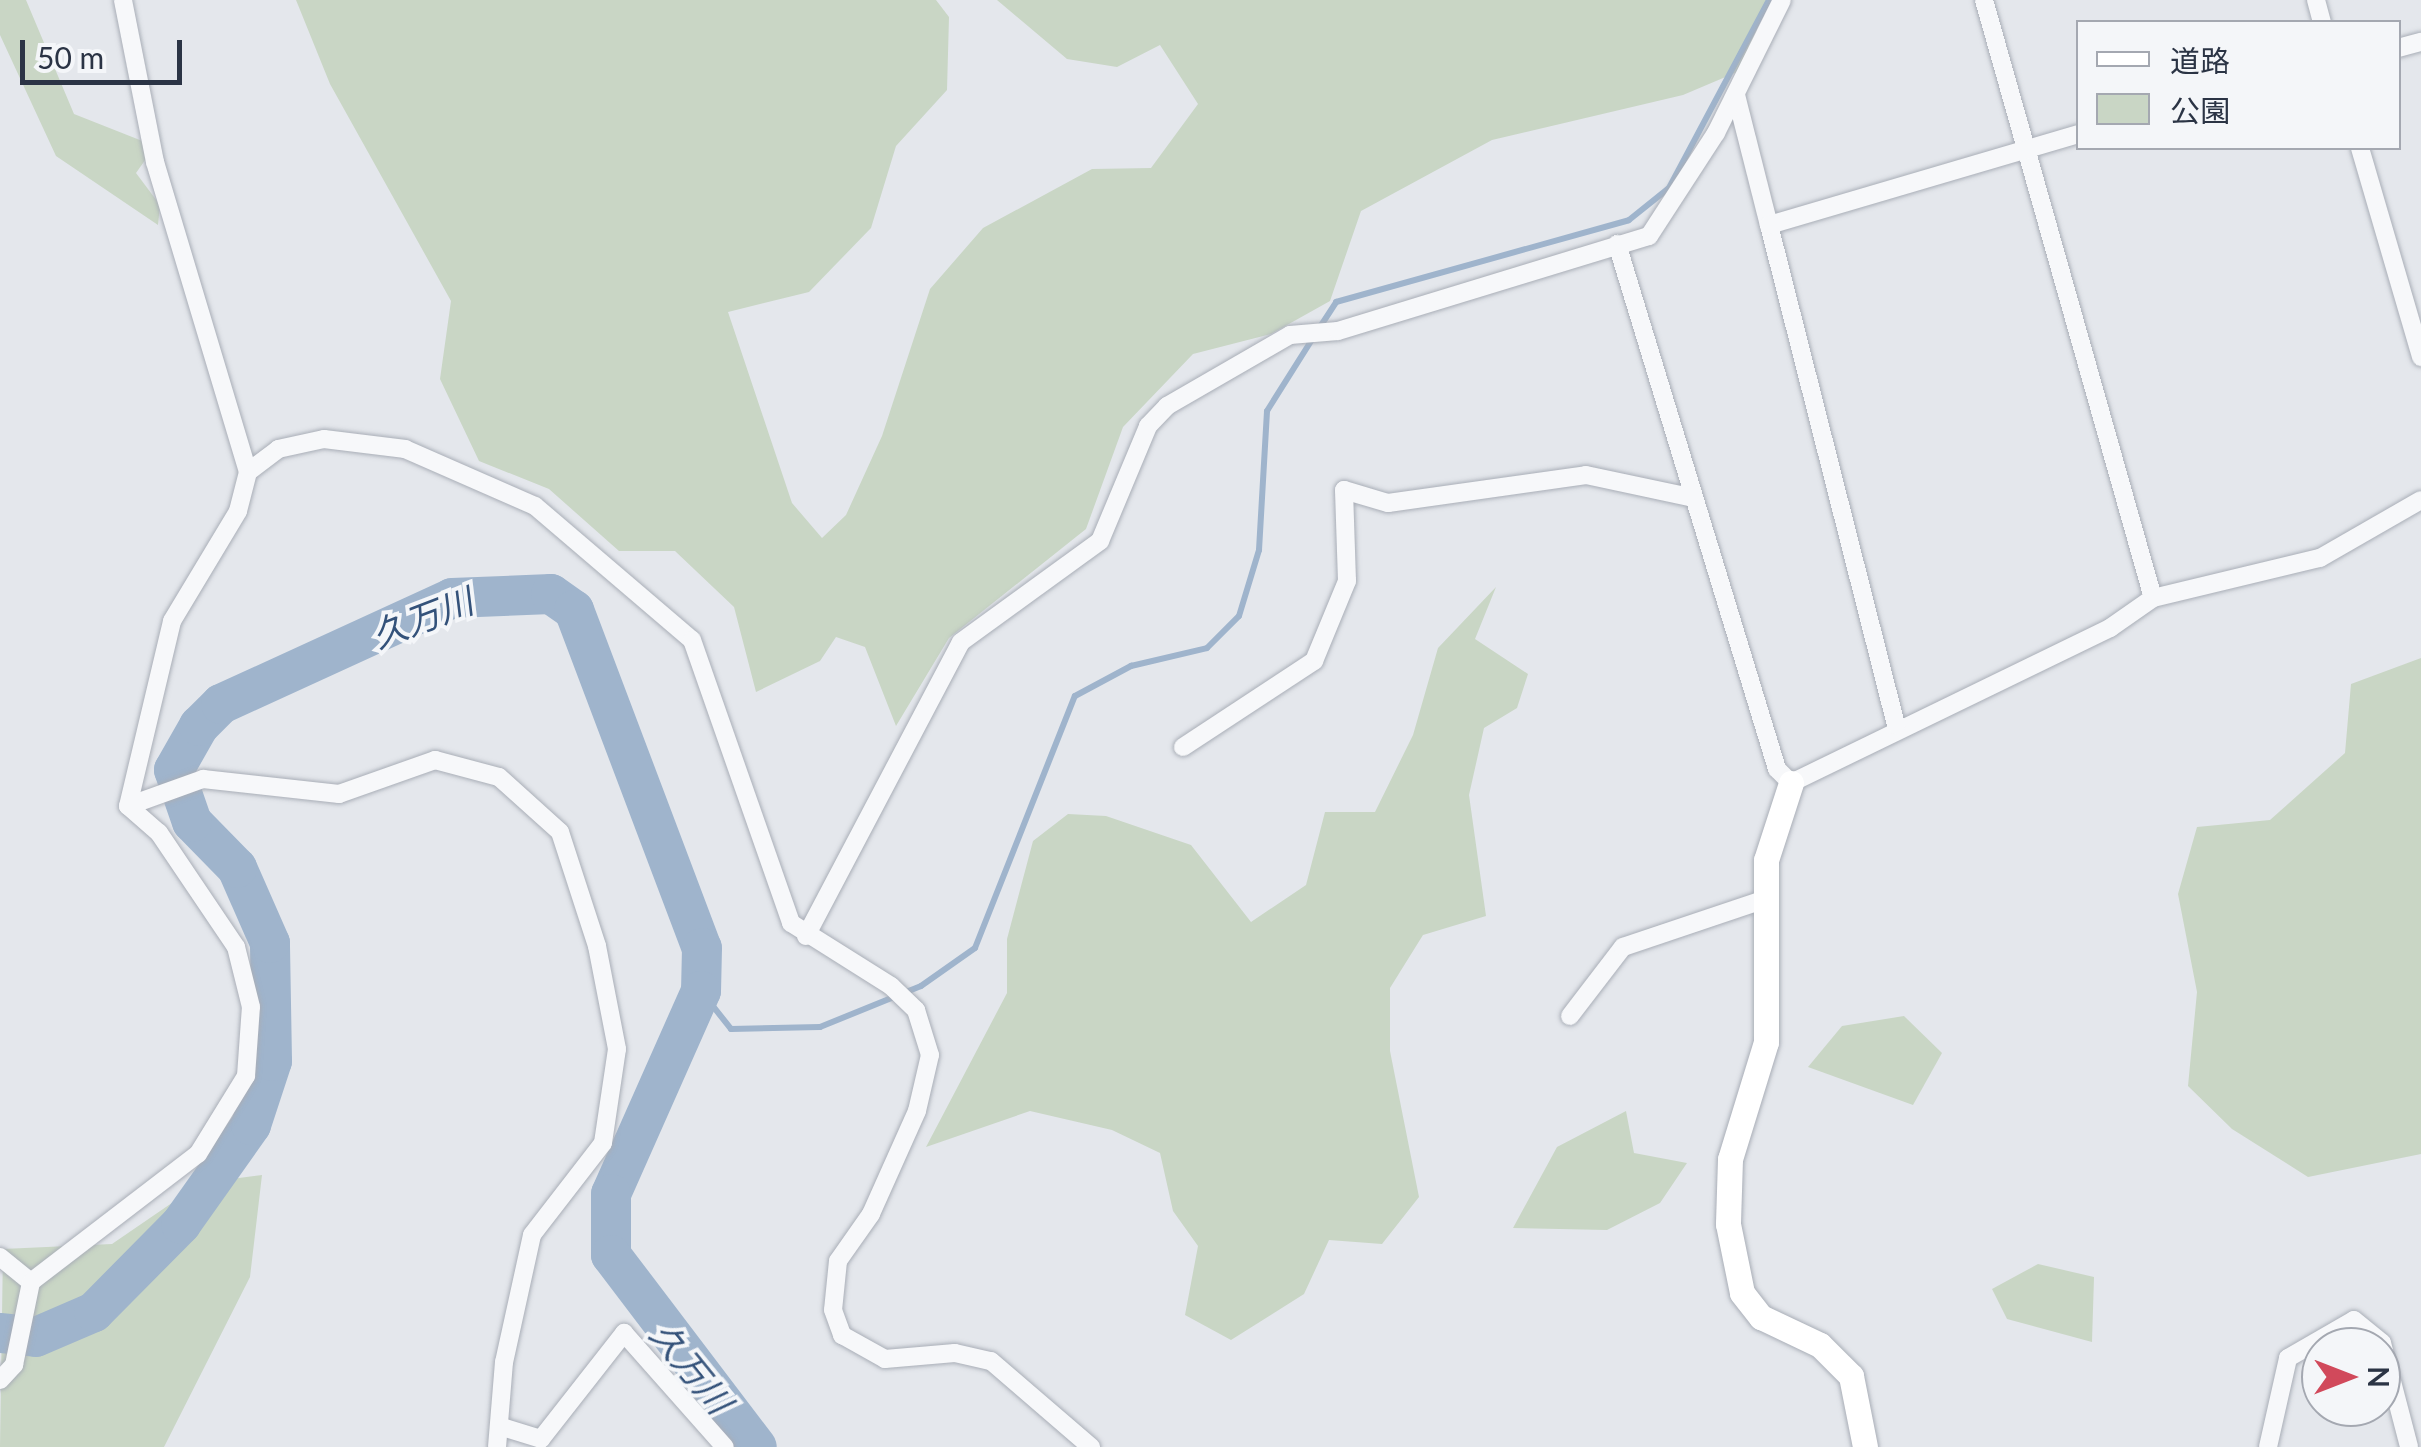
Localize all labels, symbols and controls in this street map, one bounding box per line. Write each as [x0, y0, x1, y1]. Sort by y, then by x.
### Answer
scale bar [25, 20, 188, 82]
legend [2076, 20, 2401, 150]
text: 50 m [37, 39, 104, 75]
text: 道路 [2170, 42, 2230, 78]
text: 公園 [2170, 92, 2230, 128]
water label: 久万川 [365, 579, 479, 655]
water label: 久万川 [643, 1313, 741, 1421]
north arrow [2301, 1327, 2401, 1427]
text: N [2362, 1366, 2396, 1388]

